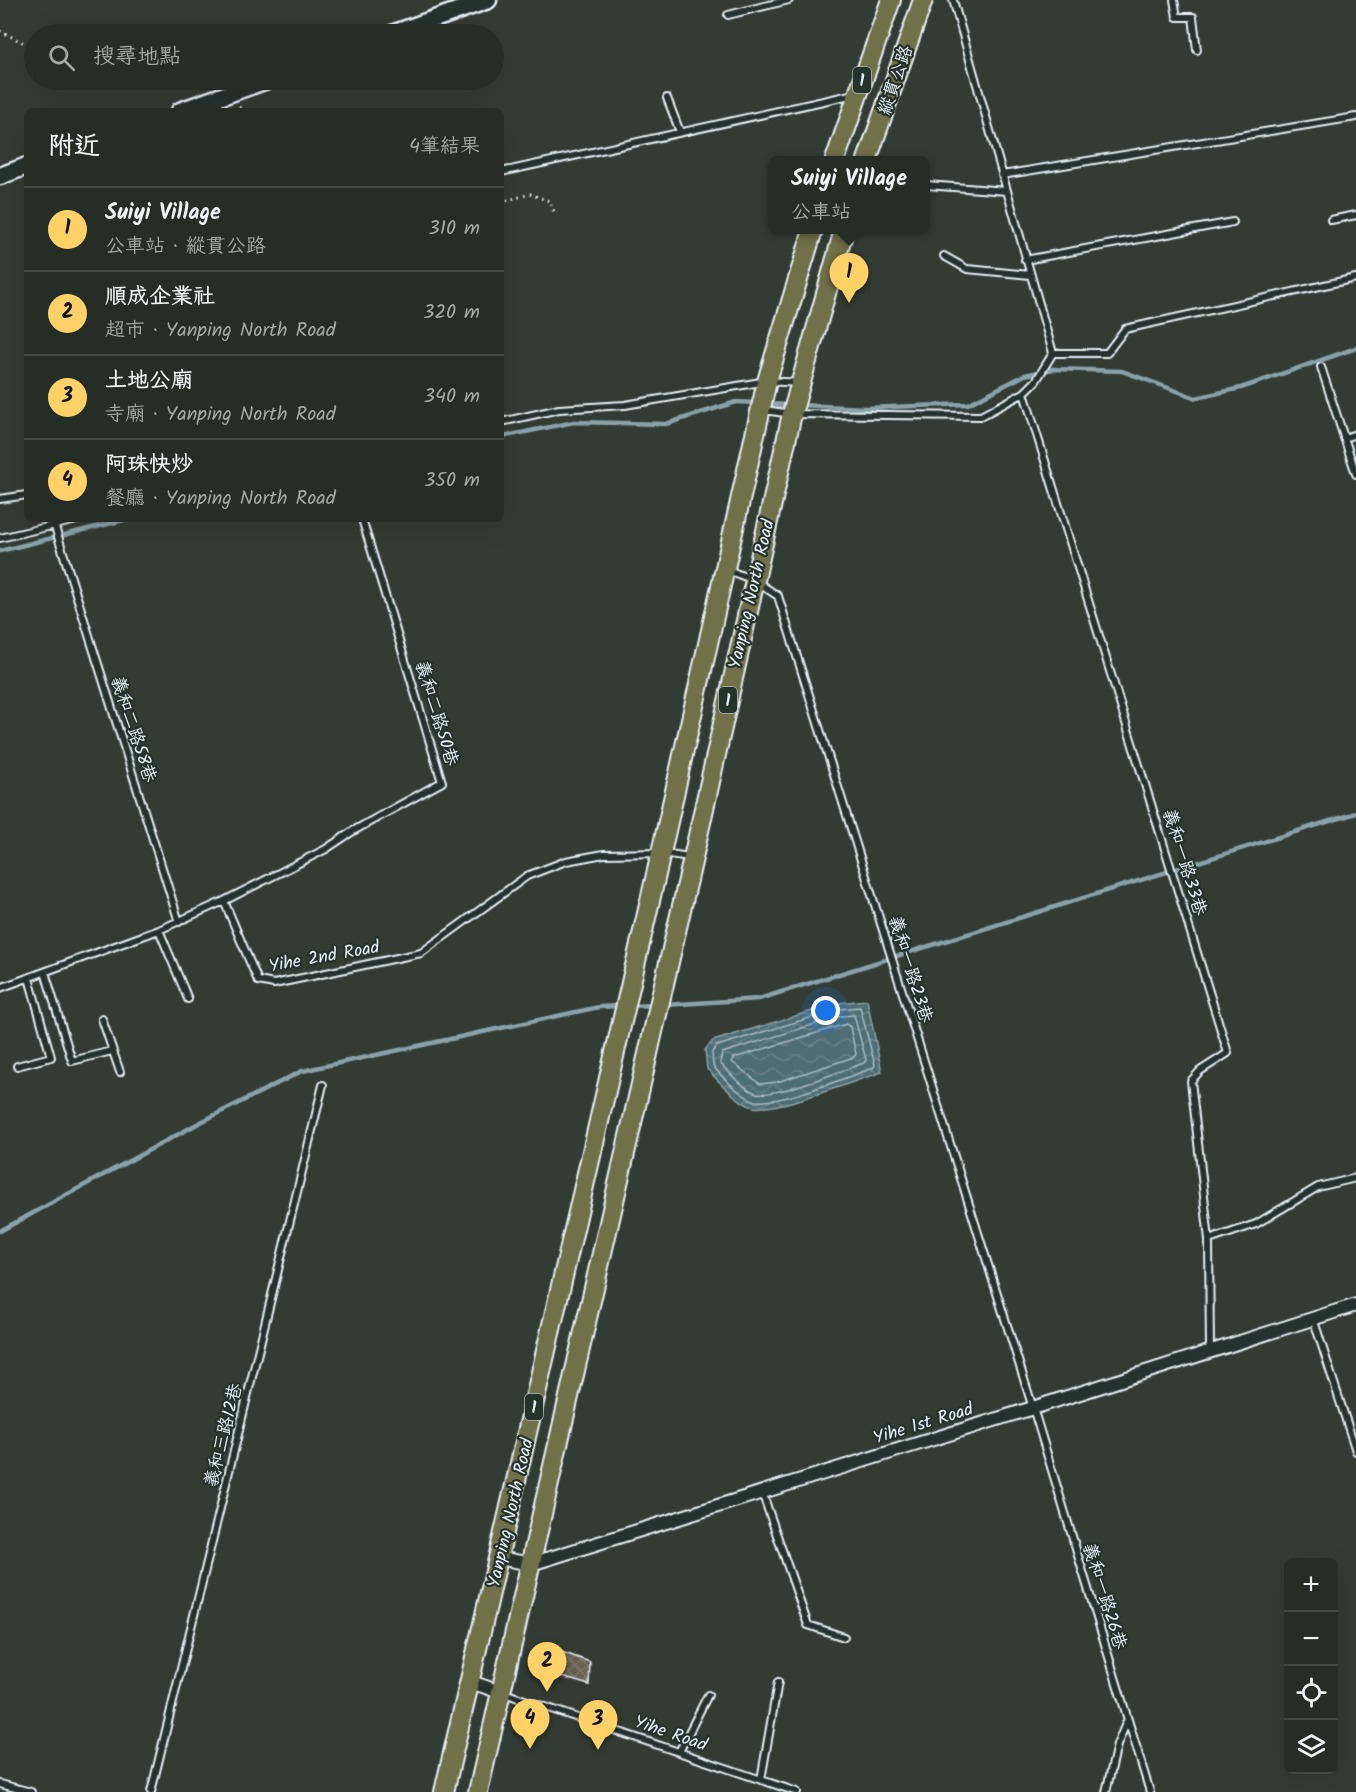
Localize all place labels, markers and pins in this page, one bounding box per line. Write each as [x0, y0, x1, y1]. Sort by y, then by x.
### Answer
pin: 1 [830, 254, 868, 303]
pin: 2 [528, 1642, 566, 1692]
pin: 4 [510, 1700, 550, 1749]
pin: 3 [578, 1700, 618, 1750]

